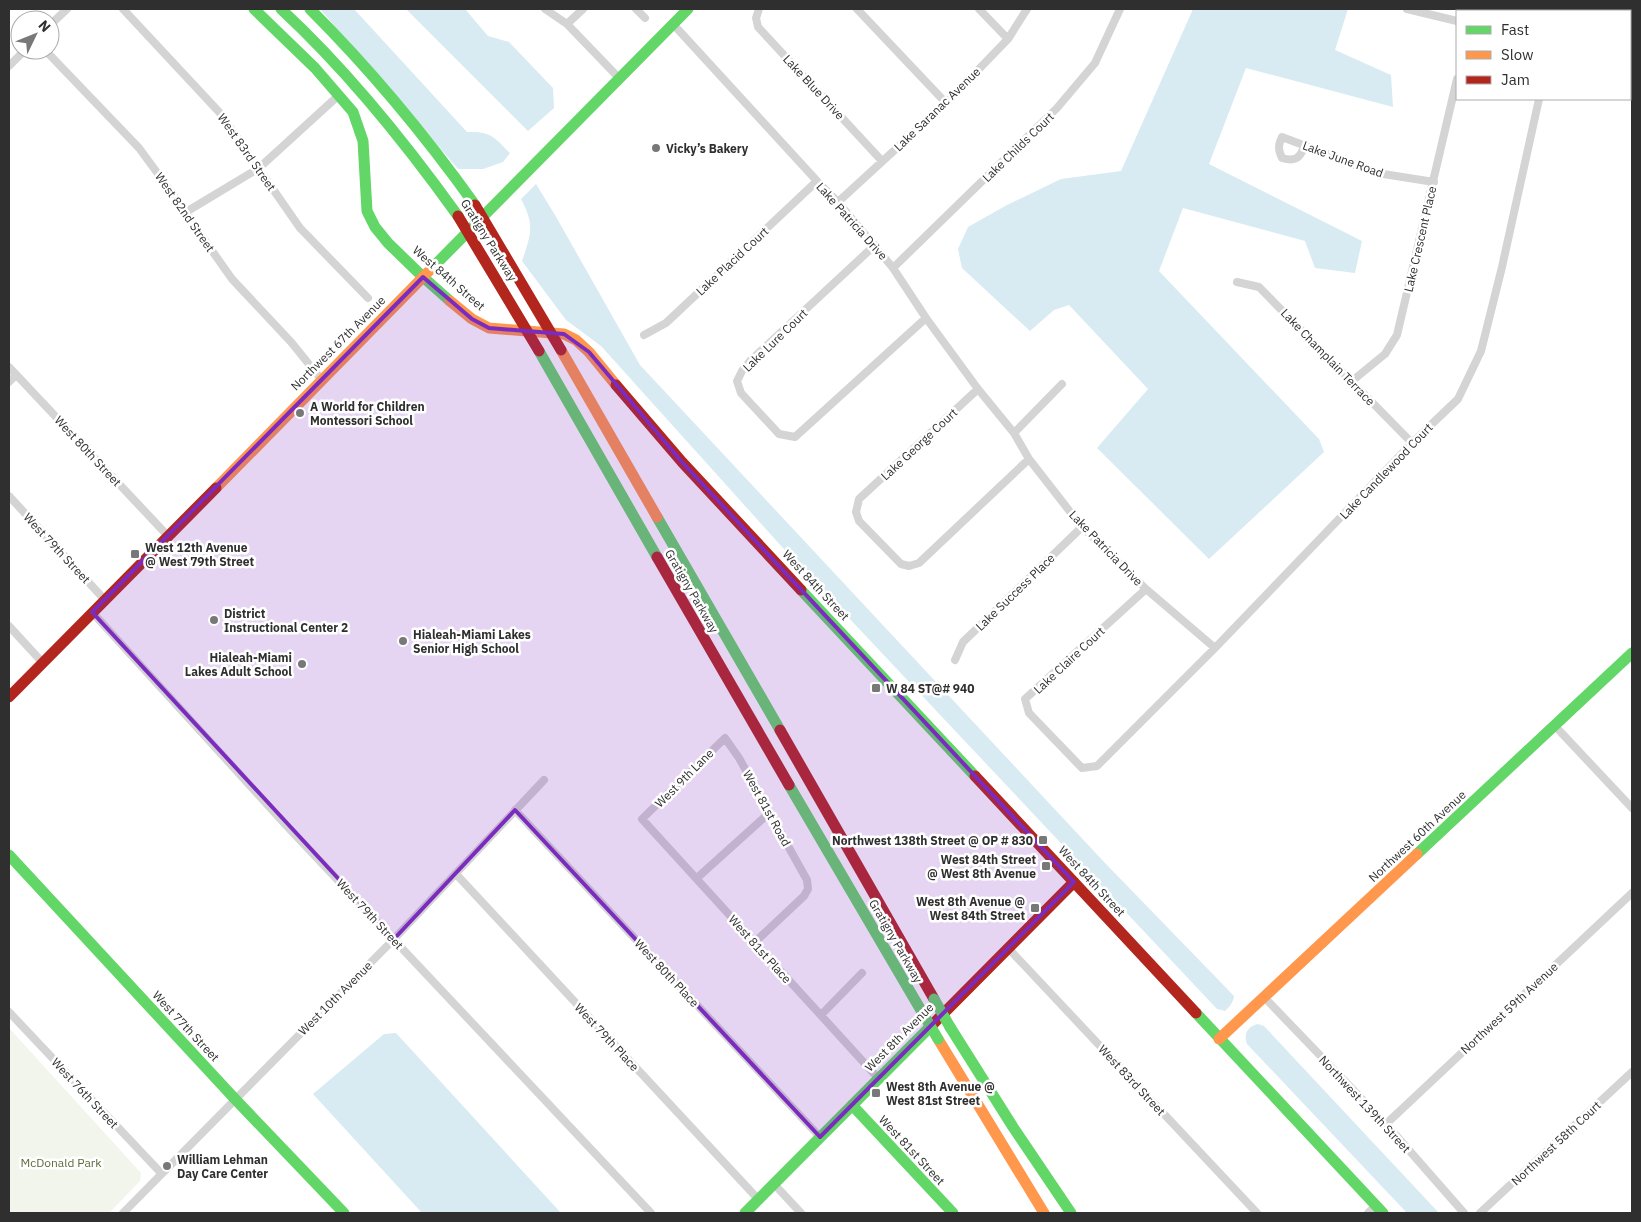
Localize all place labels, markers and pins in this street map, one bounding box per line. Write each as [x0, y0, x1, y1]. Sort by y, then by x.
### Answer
place label: Vicky’s Bakery [666, 141, 749, 156]
marker: Vicky’s Bakery [650, 142, 662, 154]
place label: A World for Children Montessori School [310, 399, 425, 428]
marker: A World for Children Montessori School [294, 407, 306, 419]
place label: West 12th Avenue @ West 79th Street [145, 540, 254, 569]
marker: West 12th Avenue @ West 79th Street [129, 548, 141, 560]
place label: District Instructional Center 2 [224, 606, 348, 635]
marker: District Instructional Center 2 [208, 614, 220, 626]
place label: Hialeah-Miami Lakes Senior High School [413, 627, 531, 656]
marker: Hialeah-Miami Lakes Senior High School [397, 635, 409, 647]
place label: Hialeah-Miami Lakes Adult School [185, 650, 292, 679]
marker: Hialeah-Miami Lakes Adult School [296, 658, 308, 670]
place label: W 84 ST@# 940 [886, 681, 974, 696]
marker: W 84 ST@# 940 [870, 682, 882, 694]
place label: Northwest 138th Street @ OP # 830 [832, 833, 1033, 848]
marker: Northwest 138th Street @ OP # 830 [1037, 834, 1049, 846]
place label: West 84th Street @ West 8th Avenue [927, 852, 1036, 881]
marker: West 84th Street @ West 8th Avenue [1040, 860, 1052, 872]
place label: West 8th Avenue @ West 84th Street [916, 894, 1025, 923]
marker: West 8th Avenue @ West 84th Street [1029, 902, 1041, 914]
place label: West 8th Avenue @ West 81st Street [886, 1079, 995, 1108]
marker: West 8th Avenue @ West 81st Street [870, 1087, 882, 1099]
place label: William Lehman Day Care Center [177, 1152, 268, 1181]
marker: William Lehman Day Care Center [161, 1160, 173, 1172]

